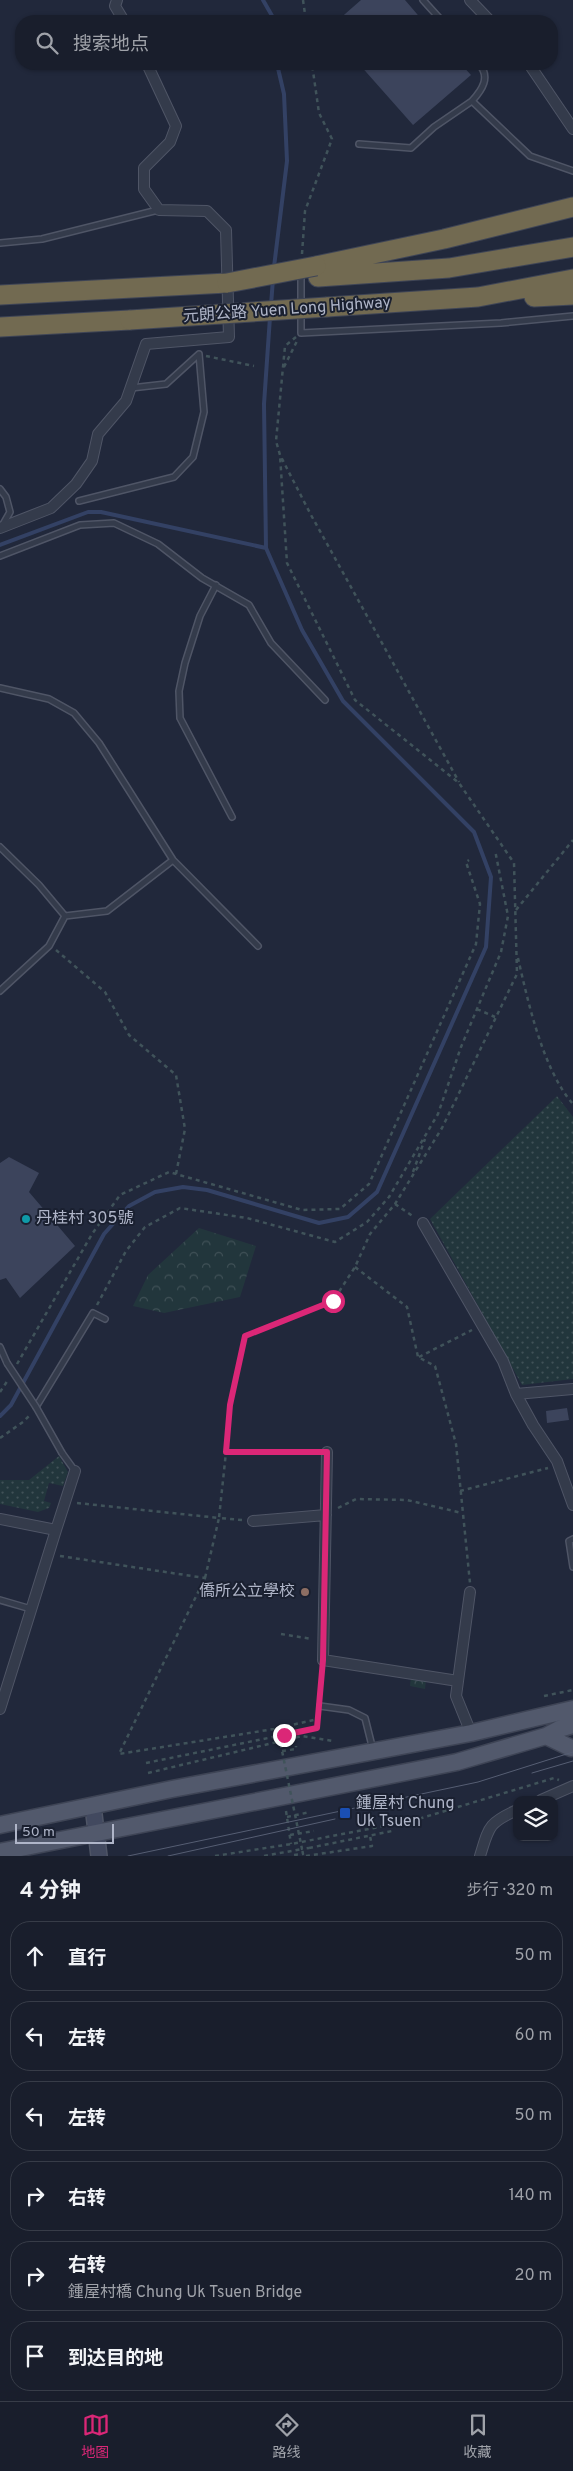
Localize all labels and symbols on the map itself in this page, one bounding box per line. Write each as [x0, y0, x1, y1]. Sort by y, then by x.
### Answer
street label: 元朗公路 Yuen Long Highway [182, 293, 392, 327]
place label: 丹桂村 305號 [36, 1209, 133, 1229]
marker: 丹桂村 305號 [20, 1213, 32, 1225]
route start [322, 1290, 345, 1313]
place label: 僑所公立學校 [199, 1582, 295, 1602]
marker: 僑所公立學校 [299, 1586, 311, 1598]
route end [273, 1724, 296, 1747]
place label: 鍾屋村 Chung Uk Tsuen [356, 1793, 455, 1832]
marker: 鍾屋村 Chung Uk Tsuen [338, 1806, 352, 1820]
scale bar [15, 1821, 114, 1844]

